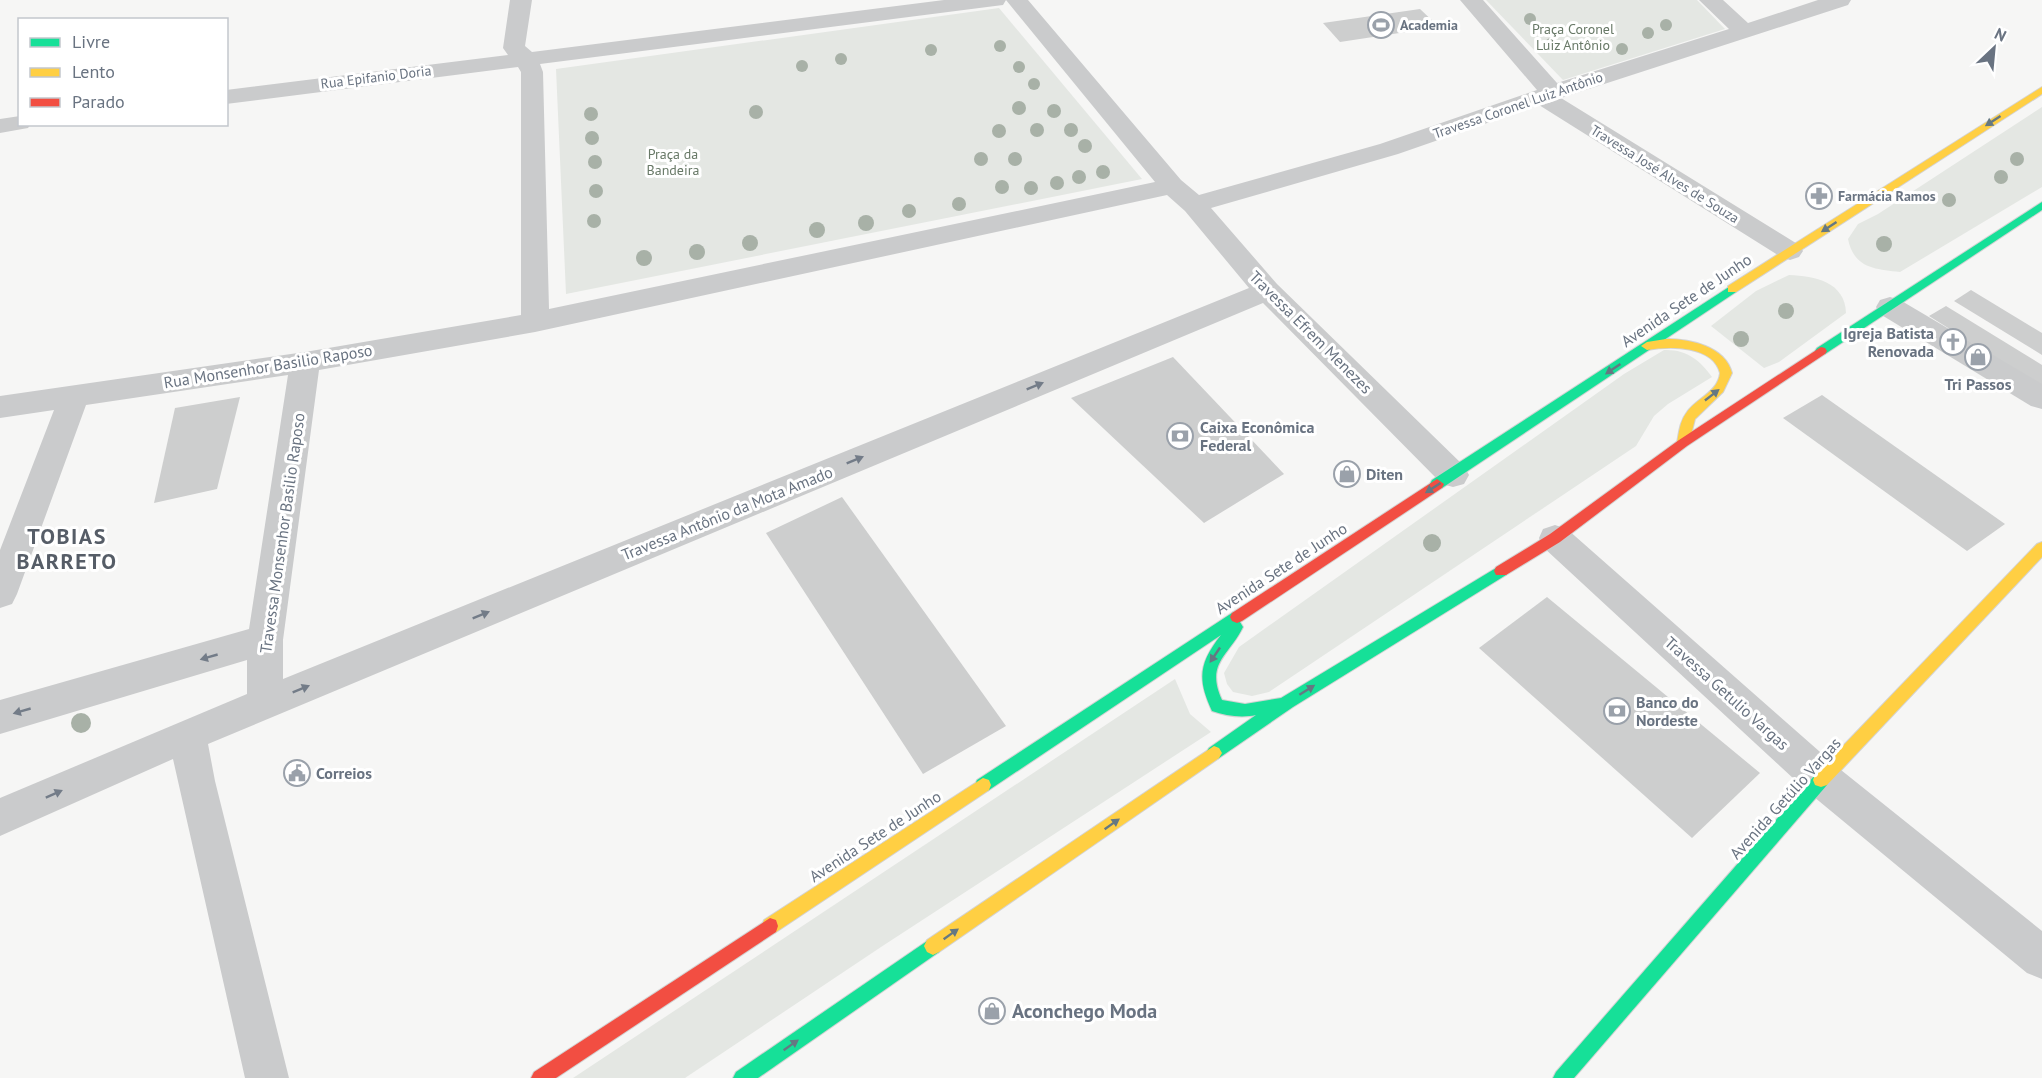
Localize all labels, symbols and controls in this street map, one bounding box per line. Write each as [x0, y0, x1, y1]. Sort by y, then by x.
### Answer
sports icon: Academia [1366, 10, 1396, 40]
place label: Academia [1400, 16, 1458, 34]
legend [18, 18, 228, 126]
north arrow [1964, 18, 2024, 78]
park label: Praça Coronel Luiz Antônio [1532, 20, 1614, 54]
text: N [1991, 23, 2010, 46]
text: Livre [72, 30, 110, 53]
text: Lento [72, 60, 115, 83]
street label: Rua Epifanio Doria [320, 61, 432, 93]
street label: Travessa Coronel Luiz Antônio [1431, 67, 1605, 143]
text: Parado [72, 90, 125, 113]
one-way arrow [1985, 116, 2001, 127]
street label: Travessa José Alves de Souza [1587, 121, 1743, 227]
park label: Praça da Bandeira [647, 145, 699, 179]
pharmacy icon: Farmácia Ramos [1804, 181, 1834, 211]
place label: Farmácia Ramos [1838, 187, 1936, 205]
one-way arrow [1820, 221, 1837, 232]
street label: Avenida Sete de Junho [1617, 249, 1755, 351]
street label: Travessa Efrem Menezes [1245, 266, 1377, 398]
place label: Igreja Batista Renovada [1843, 323, 1934, 361]
church icon: Igreja Batista Renovada [1938, 327, 1968, 357]
street label: Rua Monsenhor Basilio Raposo [162, 340, 374, 392]
shop icon: Tri Passos [1963, 342, 1993, 372]
one-way arrow [1605, 363, 1621, 374]
place label: Tri Passos [1945, 374, 2012, 394]
one-way arrow [1027, 381, 1045, 391]
one-way arrow [1704, 389, 1720, 402]
street label: Travessa Monsenhor Basilio Raposo [255, 412, 309, 654]
place label: Caixa Econômica Federal [1200, 417, 1314, 455]
bank icon: Caixa Econômica Federal [1165, 421, 1195, 451]
one-way arrow [846, 455, 864, 464]
shop icon: Diten [1332, 459, 1362, 489]
street label: Travessa Antônio da Mota Amado [619, 461, 835, 565]
place label: Diten [1366, 464, 1403, 484]
one-way arrow [1425, 482, 1441, 493]
street label: Avenida Sete de Junho [1211, 518, 1351, 618]
district label: TOBIAS BARRETO [16, 522, 118, 575]
one-way arrow [472, 610, 490, 619]
street label: Travessa Getulio Vargas [1661, 632, 1793, 754]
one-way arrow [1209, 647, 1221, 663]
one-way arrow [200, 653, 218, 662]
one-way arrow [292, 684, 310, 694]
one-way arrow [1299, 685, 1316, 696]
place label: Banco do Nordeste [1636, 692, 1699, 730]
bank icon: Banco do Nordeste [1602, 696, 1632, 726]
one-way arrow [13, 707, 31, 716]
street label: Avenida Getúlio Vargas [1725, 733, 1845, 863]
public building icon: Correios [282, 758, 312, 788]
place label: Correios [316, 763, 372, 783]
street label: Avenida Sete de Junho [805, 786, 945, 886]
one-way arrow [45, 789, 63, 799]
one-way arrow [1103, 818, 1120, 829]
one-way arrow [943, 929, 959, 940]
shop icon: Aconchego Moda [977, 996, 1007, 1026]
place label: Aconchego Moda [1012, 998, 1157, 1024]
one-way arrow [782, 1039, 798, 1051]

